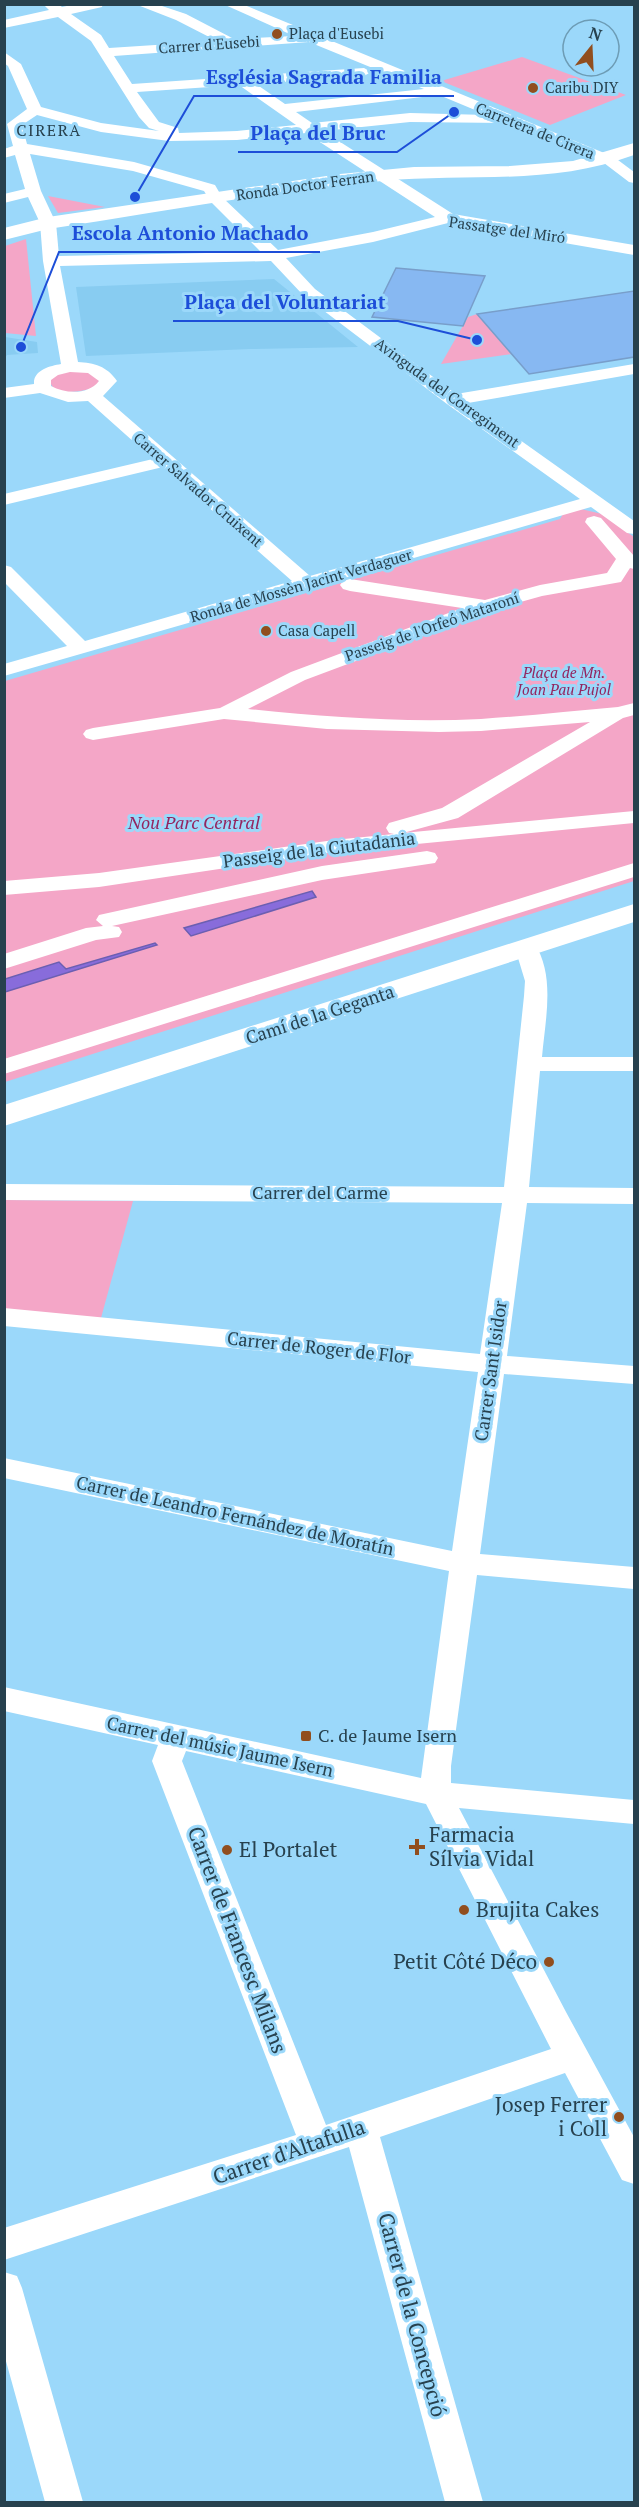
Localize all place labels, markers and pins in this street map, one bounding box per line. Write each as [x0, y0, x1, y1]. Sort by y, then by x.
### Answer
place label: Plaça d'Eusebi [289, 23, 384, 43]
marker: Plaça d'Eusebi [270, 27, 284, 41]
callout: Església Sagrada Familia [194, 58, 454, 96]
place label: Caribu DIY [545, 77, 619, 97]
marker: Caribu DIY [526, 81, 540, 95]
callout: Plaça del Bruc [238, 114, 397, 152]
callout: Escola Antonio Machado [59, 214, 320, 252]
callout: Plaça del Voluntariat [173, 283, 398, 321]
place label: Casa Capell [278, 620, 355, 640]
marker: Casa Capell [259, 624, 273, 638]
place label: C. de Jaume Isern [318, 1723, 457, 1747]
marker: C. de Jaume Isern [299, 1729, 313, 1743]
place label: Farmacia Sílvia Vidal [429, 1820, 534, 1872]
place label: El Portalet [239, 1835, 337, 1863]
marker: Farmacia Sílvia Vidal [410, 1840, 424, 1854]
marker: El Portalet [220, 1843, 234, 1857]
place label: Brujita Cakes [476, 1895, 599, 1923]
marker: Brujita Cakes [457, 1903, 471, 1917]
place label: Petit Côté Déco [393, 1947, 537, 1975]
marker: Petit Côté Déco [542, 1955, 556, 1969]
place label: Josep Ferrer i Coll [495, 2090, 607, 2142]
marker: Josep Ferrer i Coll [612, 2110, 626, 2124]

